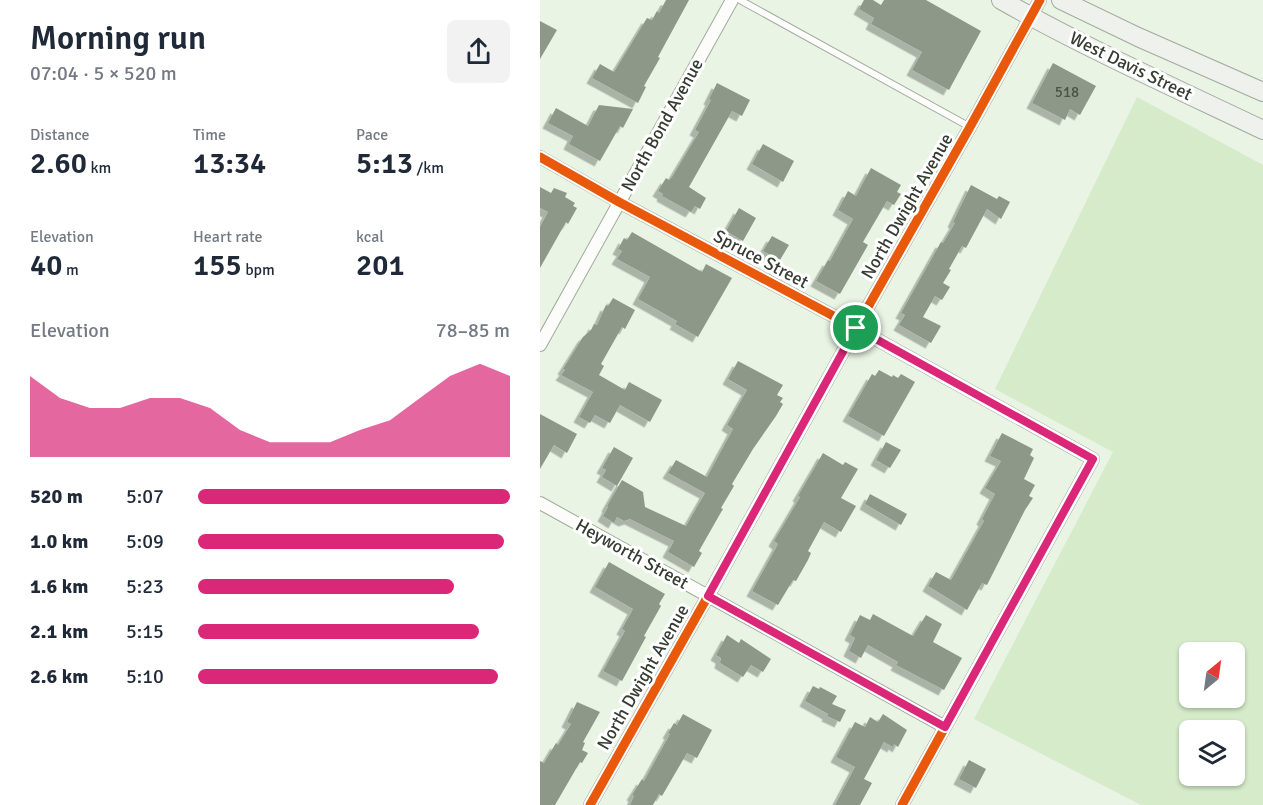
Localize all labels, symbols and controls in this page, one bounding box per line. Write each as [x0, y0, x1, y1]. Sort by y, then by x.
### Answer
text: Morning run [30, 18, 206, 59]
button: share [447, 20, 510, 83]
street label: West Davis Street [1066, 27, 1196, 105]
street label: North Bond Avenue [616, 55, 708, 195]
text: 07:04 · 5 × 520 m [30, 61, 177, 86]
house number: 518 [1055, 83, 1079, 101]
text: Distance [30, 125, 90, 145]
text: Time [193, 125, 226, 145]
text: Pace [356, 125, 388, 145]
street label: North Dwight Avenue [856, 129, 958, 283]
text: 2.60 [30, 145, 87, 182]
text: 13:34 [193, 145, 266, 182]
text: 5:13 [356, 145, 413, 182]
text: km [87, 158, 111, 178]
text: /km [413, 158, 444, 178]
street label: Spruce Street [710, 225, 812, 293]
text: Elevation [30, 227, 94, 247]
text: Heart rate [193, 227, 262, 247]
text: kcal [356, 227, 384, 247]
text: 40 [30, 247, 62, 284]
text: 155 [193, 247, 242, 284]
text: 201 [356, 247, 405, 284]
text: m [62, 260, 79, 280]
text: bpm [242, 260, 275, 280]
pin [830, 302, 881, 353]
icon: arrive [839, 311, 872, 344]
text: Elevation [30, 318, 110, 343]
text: 78–85 m [436, 318, 510, 343]
text: 520 m [30, 484, 83, 509]
text: 5:07 [126, 484, 164, 509]
street label: Heyworth Street [572, 514, 692, 594]
text: 1.0 km [30, 529, 88, 554]
text: 5:09 [126, 529, 164, 554]
text: 1.6 km [30, 574, 88, 599]
text: 5:23 [126, 574, 164, 599]
street label: North Dwight Avenue [592, 600, 694, 754]
text: 2.1 km [30, 619, 88, 644]
text: 5:15 [126, 619, 164, 644]
north arrow [1179, 642, 1245, 708]
map controls [1179, 642, 1245, 786]
text: 2.6 km [30, 664, 88, 689]
text: 5:10 [126, 664, 164, 689]
button: layers [1179, 720, 1245, 786]

